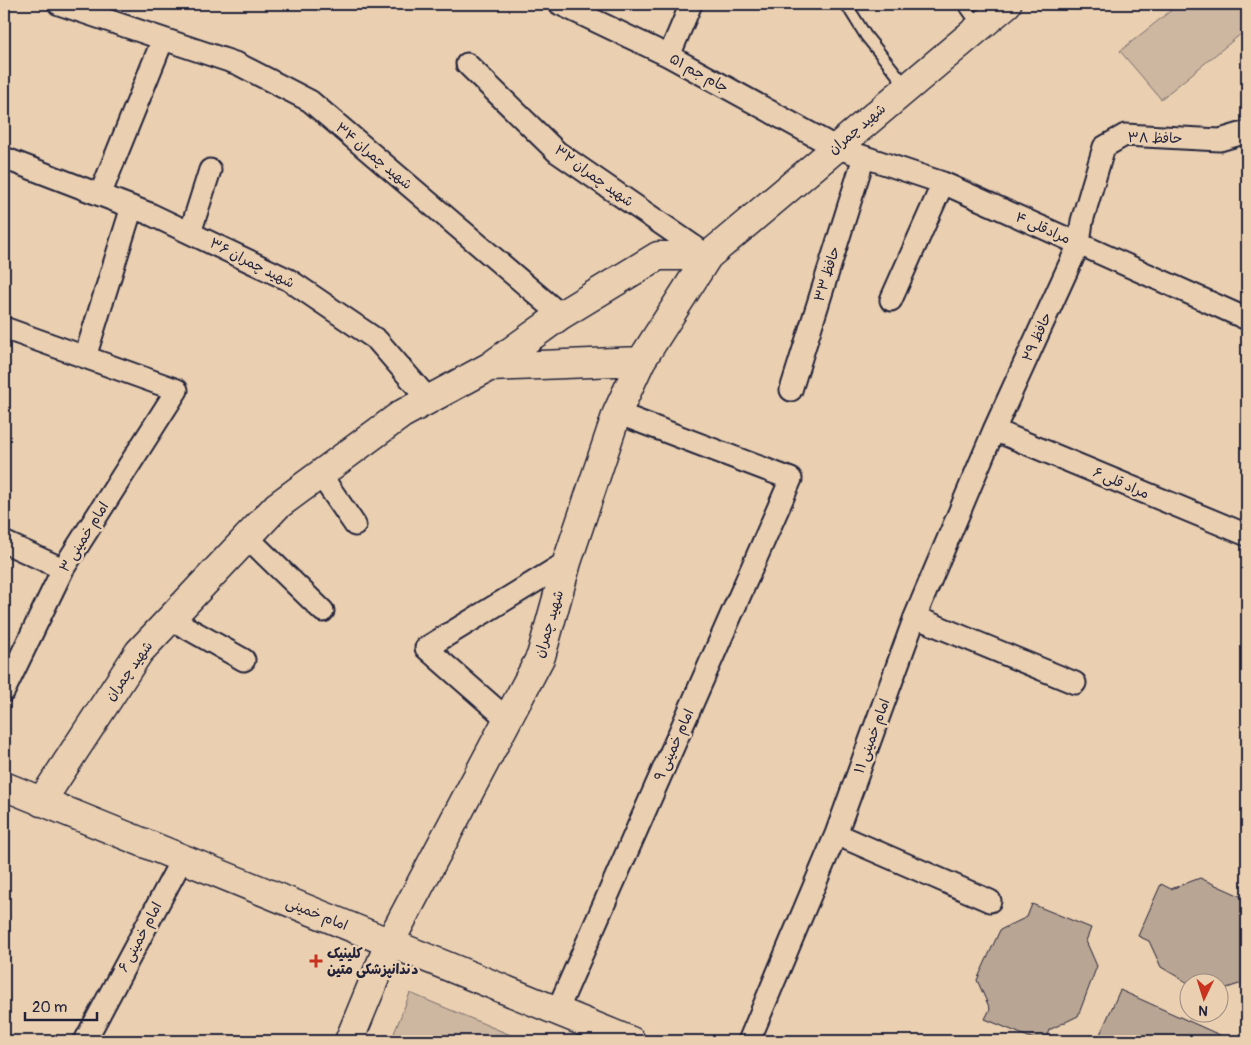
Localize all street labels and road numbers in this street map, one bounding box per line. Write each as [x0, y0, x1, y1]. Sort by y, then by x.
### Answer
street label: جام جم ۵۱ [666, 50, 731, 98]
street label: شهید چمران [825, 100, 890, 159]
street label: شهید چمران ۳۴ [332, 119, 416, 194]
street label: حافظ ۳۸ [1127, 129, 1183, 147]
street label: شهید چمران ۳۲ [550, 142, 637, 211]
street label: مرادقلی ۴ [1013, 208, 1073, 248]
street label: شهید چمران ۳۶ [206, 234, 297, 293]
street label: حافظ ۳۳ [811, 244, 843, 304]
street label: حافظ ۲۹ [1019, 310, 1055, 364]
street label: مراد قلی ۶ [1090, 464, 1152, 502]
street label: امام خمینی ۳ [56, 499, 114, 576]
street label: شهید چمران [531, 588, 568, 660]
street label: شهید چمران [102, 638, 157, 705]
street label: امام خمینی ۱۱ [851, 696, 895, 776]
street label: امام خمینی ۹ [651, 706, 699, 784]
street label: امام خمینی [283, 894, 350, 936]
street label: امام خمینی ۶ [114, 899, 167, 976]

